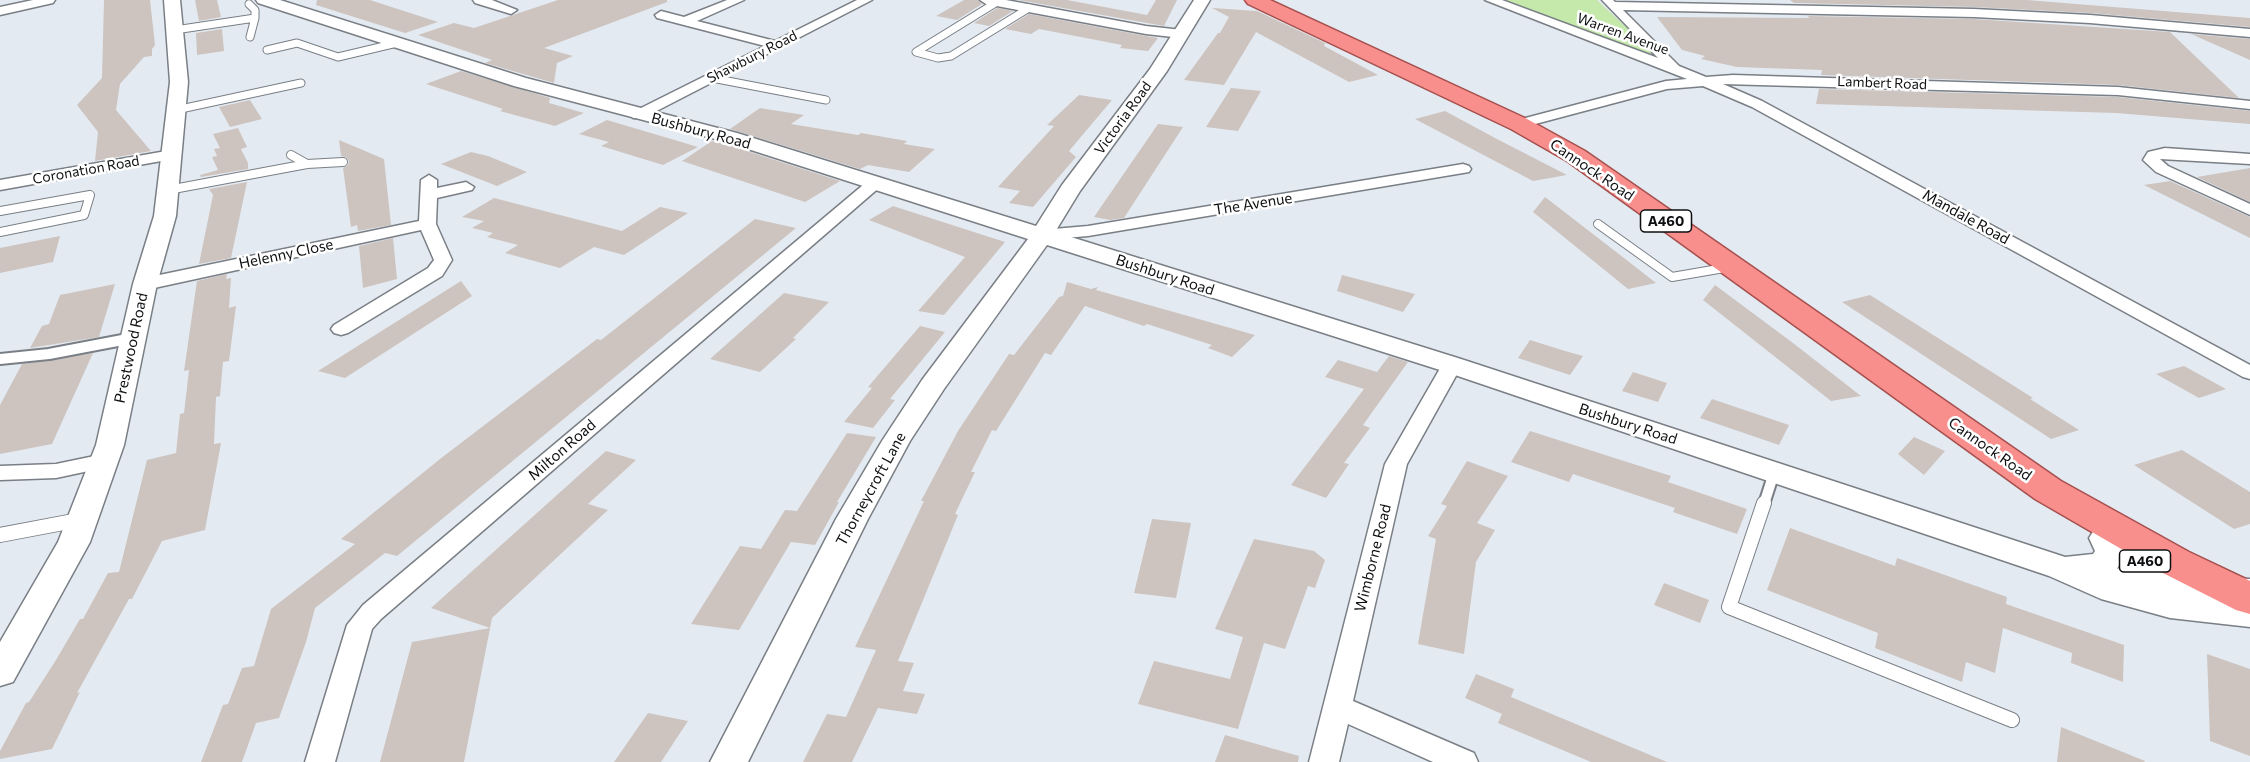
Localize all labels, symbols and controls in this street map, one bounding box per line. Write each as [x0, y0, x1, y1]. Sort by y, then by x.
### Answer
street label: Warren Avenue [1575, 10, 1671, 58]
street label: Shawbury Road [704, 27, 800, 87]
street label: Lambert Road [1837, 73, 1927, 93]
street label: Victoria Road [1091, 78, 1155, 158]
street label: Bushbury Road [649, 109, 753, 153]
street label: Cannock Road [1546, 135, 1638, 205]
street label: Coronation Road [31, 152, 141, 188]
street label: Mandale Road [1919, 186, 2013, 248]
street label: The Avenue [1213, 189, 1293, 219]
road number: A460 [1640, 210, 1692, 232]
street label: Helenny Close [237, 235, 335, 273]
street label: Bushbury Road [1114, 251, 1216, 299]
street label: Prestwood Road [111, 291, 151, 405]
street label: Bushbury Road [1577, 400, 1679, 448]
street label: Cannock Road [1945, 414, 2035, 484]
street label: Milton Road [525, 416, 599, 484]
street label: Thorneycroft Lane [832, 429, 910, 549]
street label: Wimborne Road [1351, 502, 1395, 614]
road number: A460 [2120, 550, 2170, 572]

